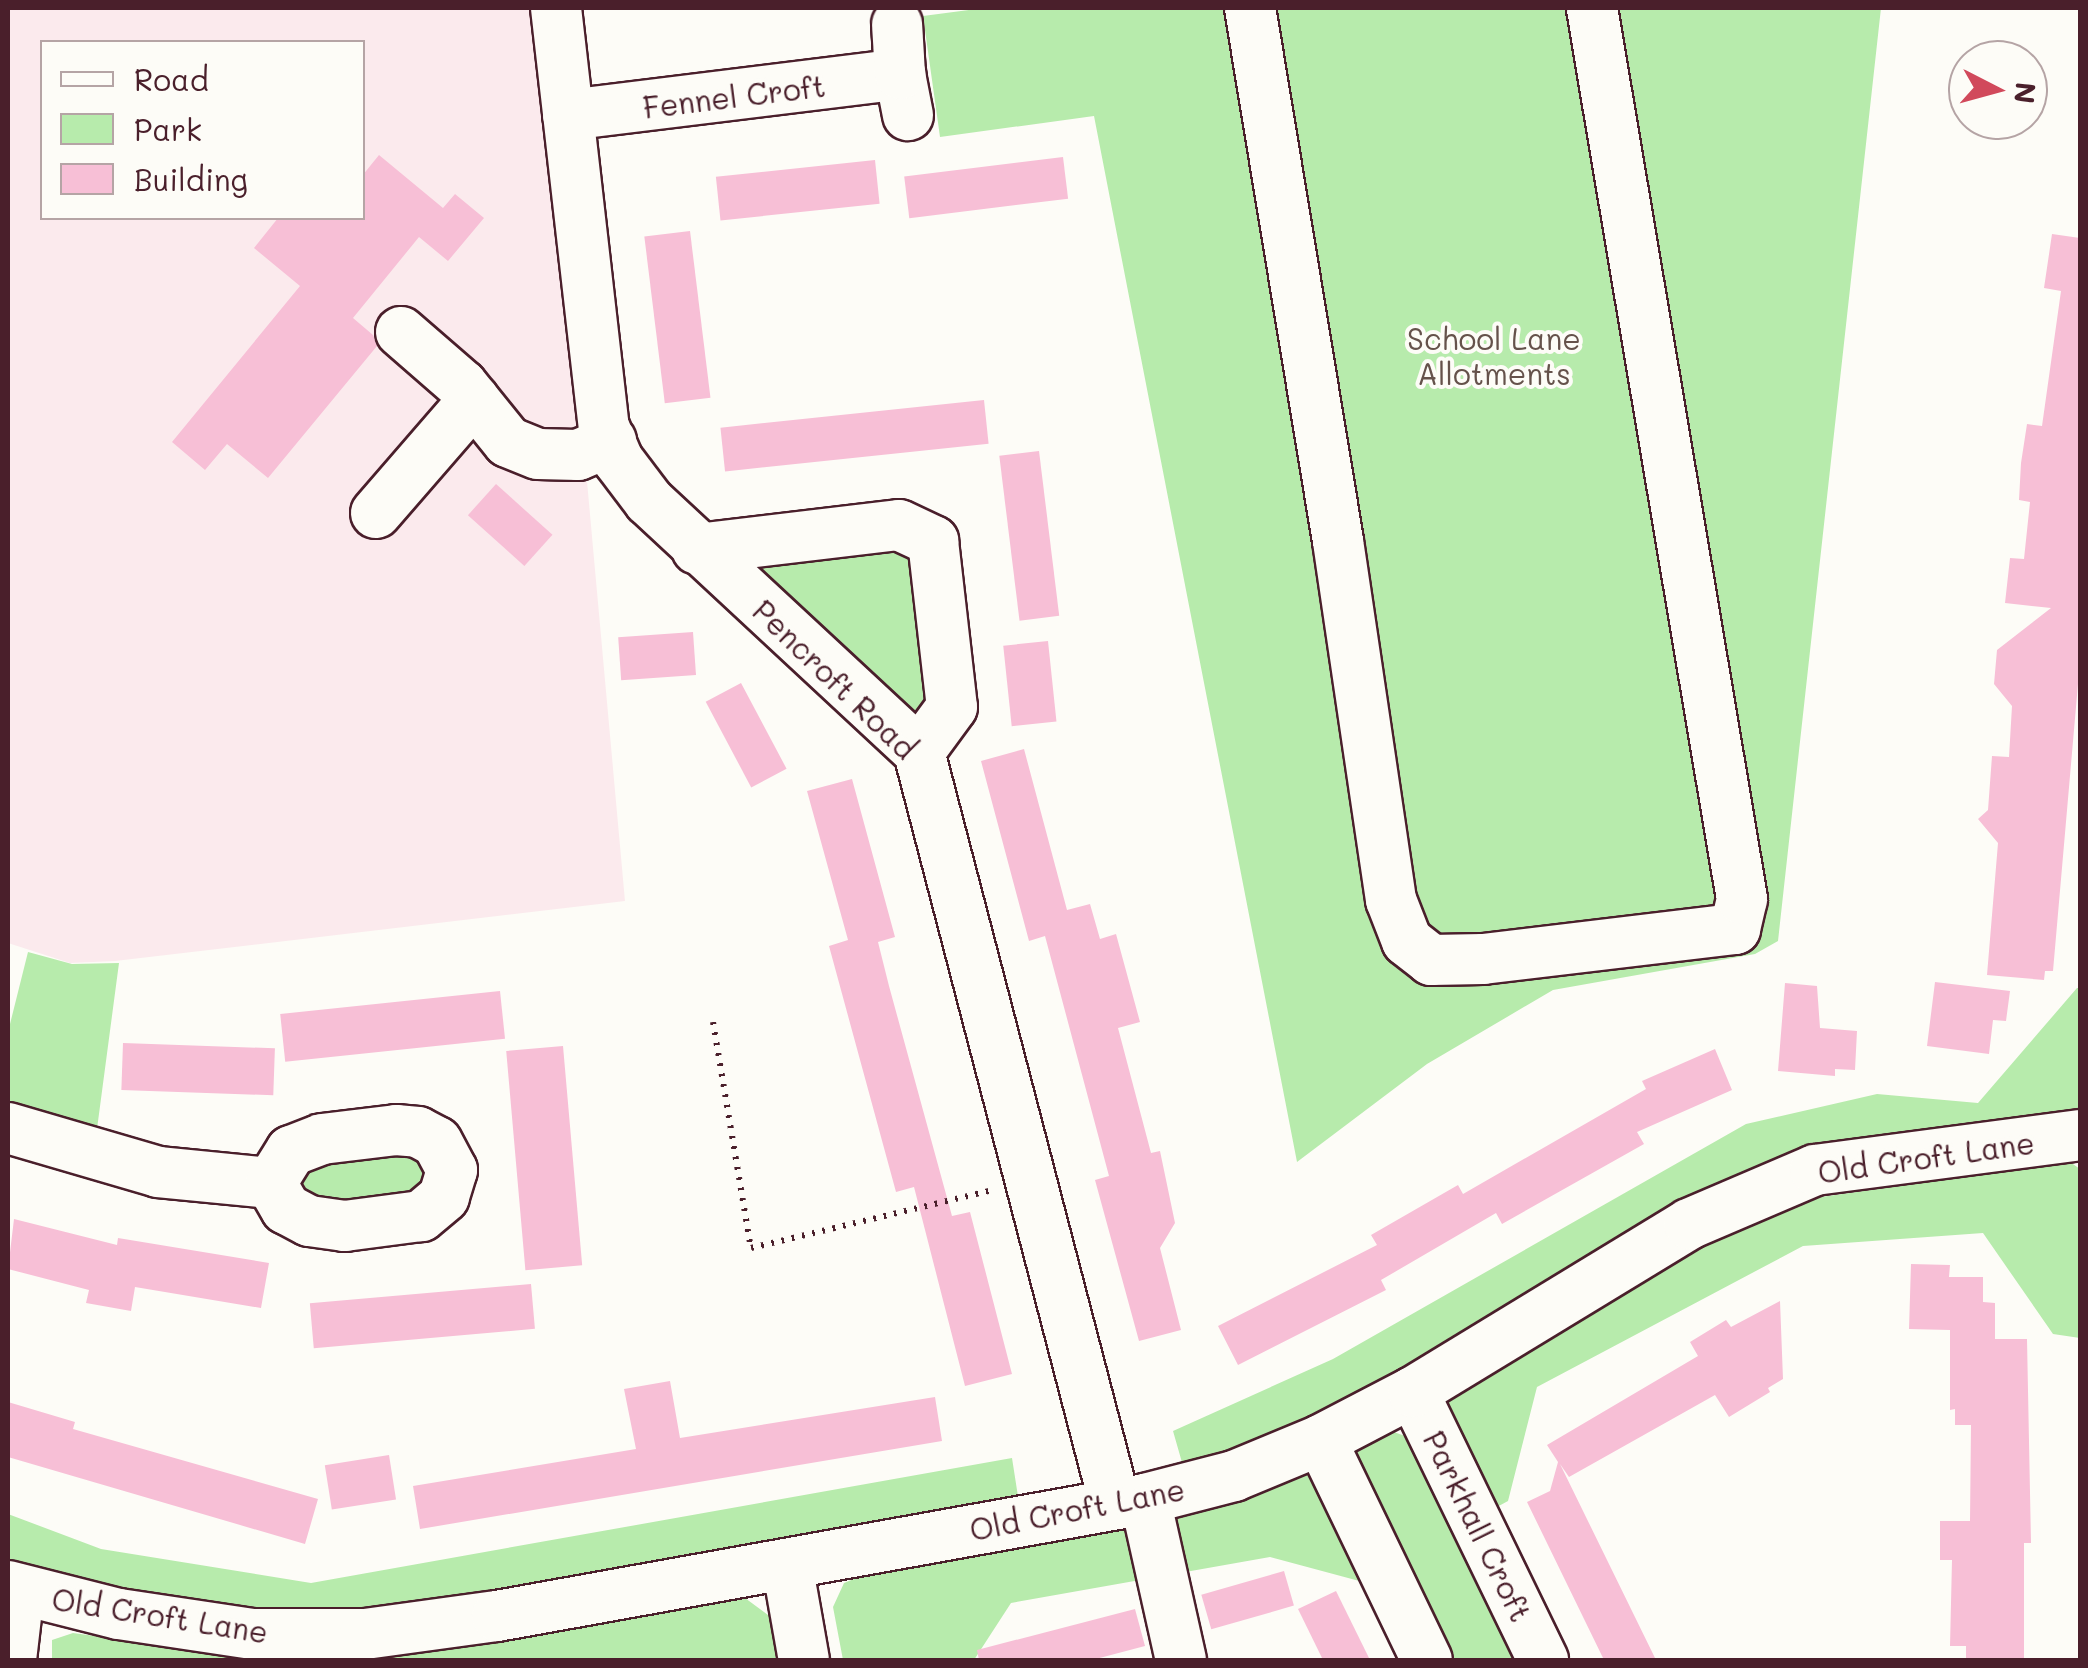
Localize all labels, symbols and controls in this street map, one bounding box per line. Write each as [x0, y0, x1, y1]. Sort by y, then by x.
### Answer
legend [40, 40, 365, 220]
north arrow [1948, 40, 2048, 140]
text: Road [134, 59, 209, 99]
street label: Fennel Croft [641, 67, 827, 125]
text: N [2007, 80, 2045, 105]
text: Park [134, 109, 202, 149]
text: Building [134, 159, 248, 199]
park label: School Lane Allotments [1407, 320, 1581, 390]
street label: Pencroft Road [746, 592, 924, 766]
street label: Old Croft Lane [1815, 1124, 2037, 1190]
street label: Parkhall Croft [1416, 1425, 1540, 1627]
street label: Old Croft Lane [966, 1471, 1188, 1547]
street label: Old Croft Lane [49, 1580, 271, 1650]

